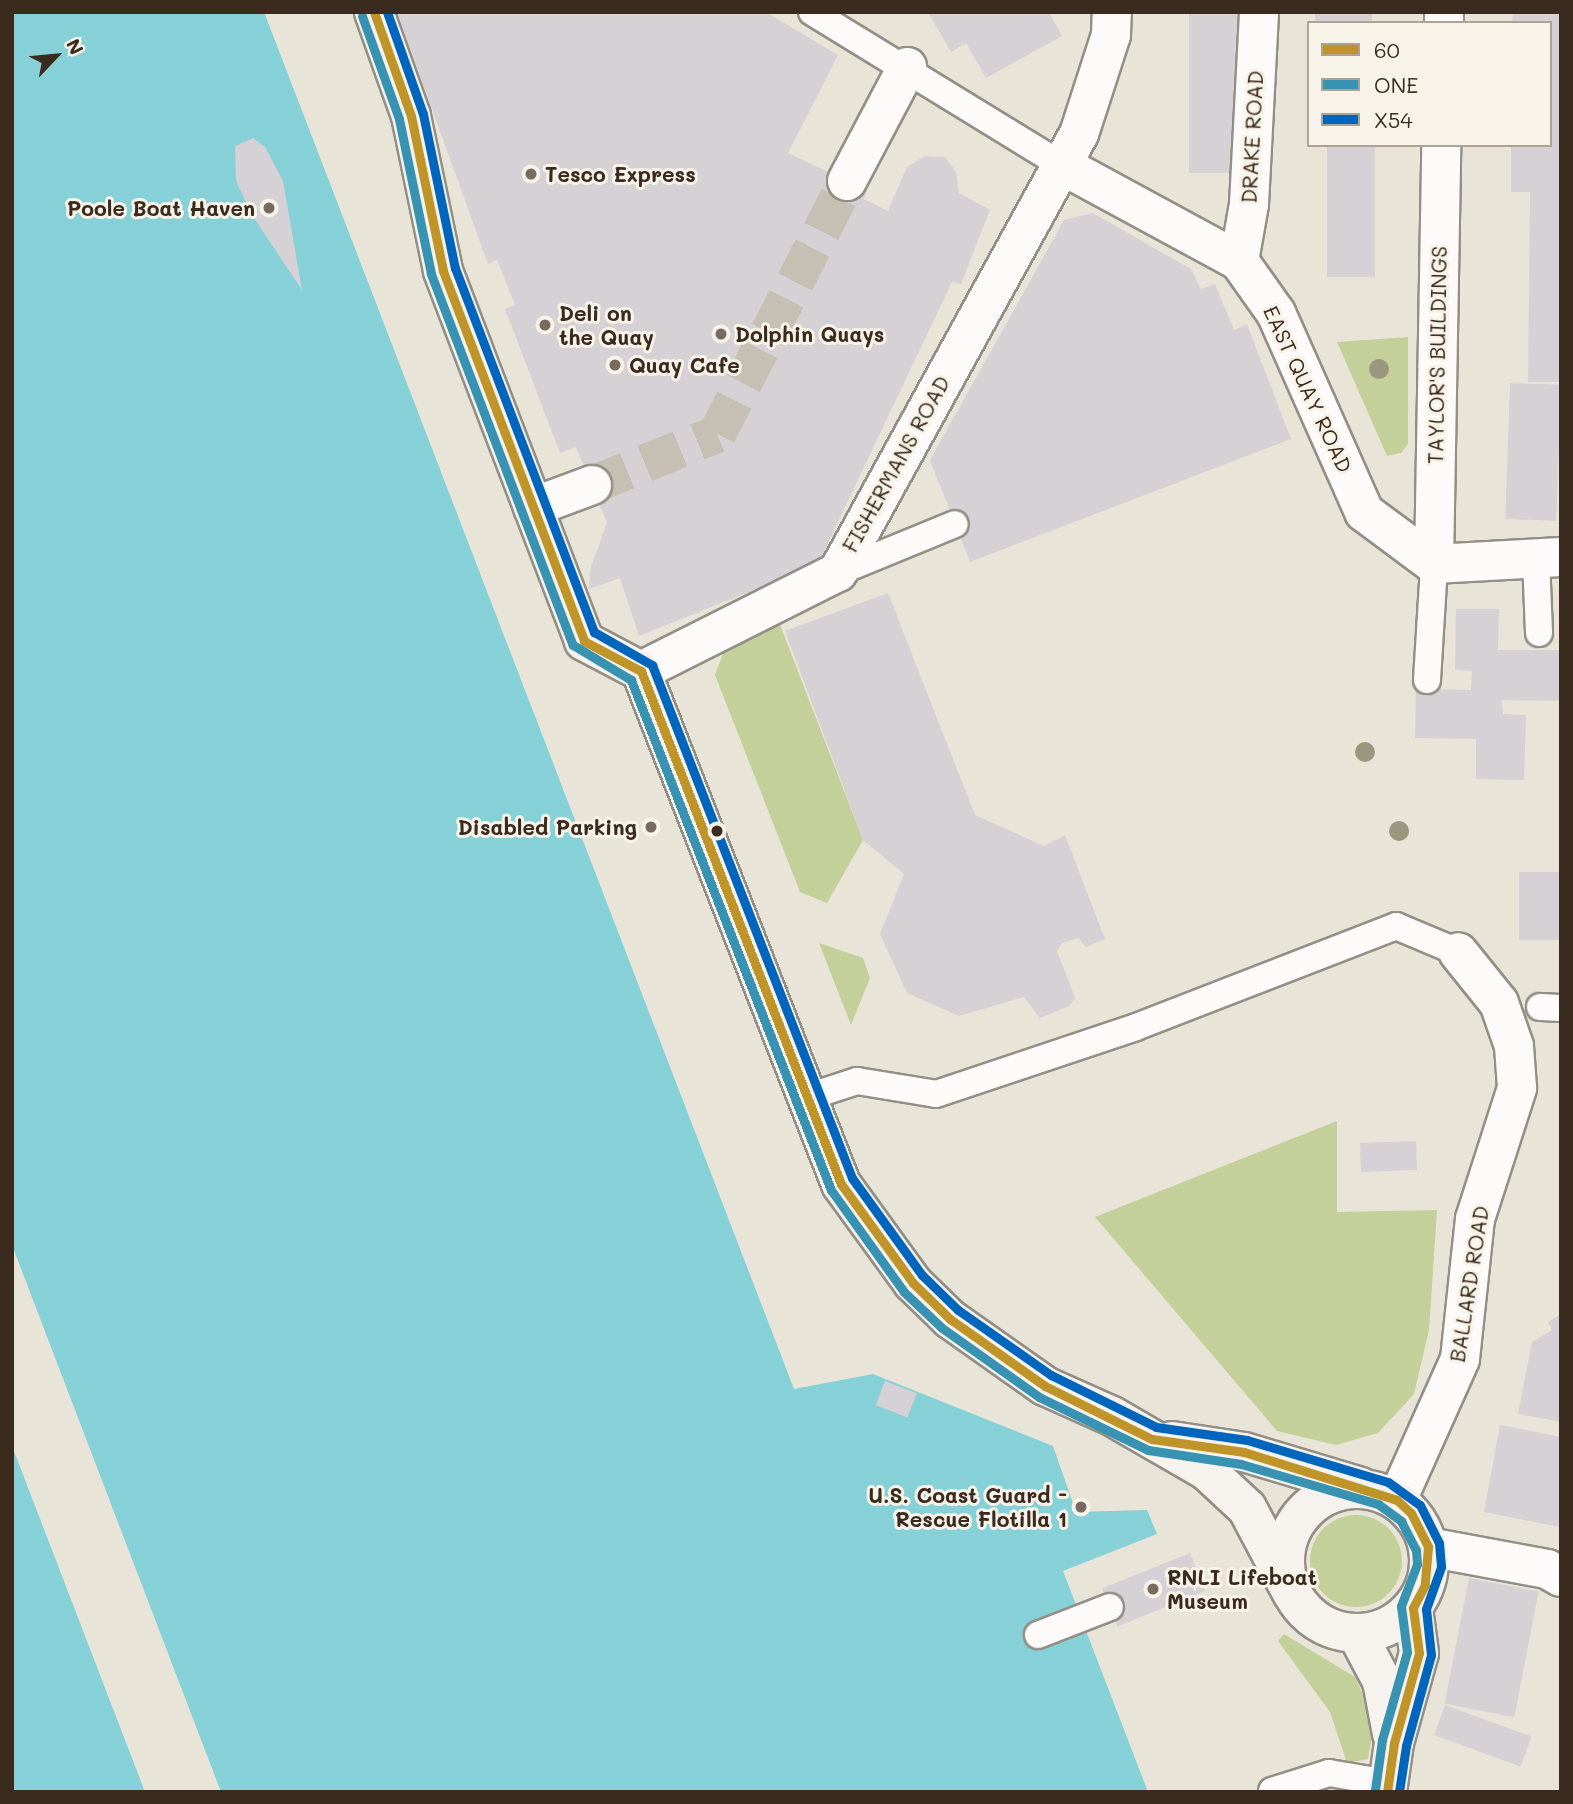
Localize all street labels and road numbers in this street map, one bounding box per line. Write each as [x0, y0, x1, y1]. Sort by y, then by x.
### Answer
street label: DRAKE ROAD [1236, 70, 1268, 204]
street label: TAYLOR'S BUILDINGS [1422, 246, 1452, 464]
street label: EAST QUAY ROAD [1258, 302, 1358, 476]
street label: FISHERMANS ROAD [837, 371, 955, 557]
street label: BALLARD ROAD [1444, 1204, 1494, 1364]

